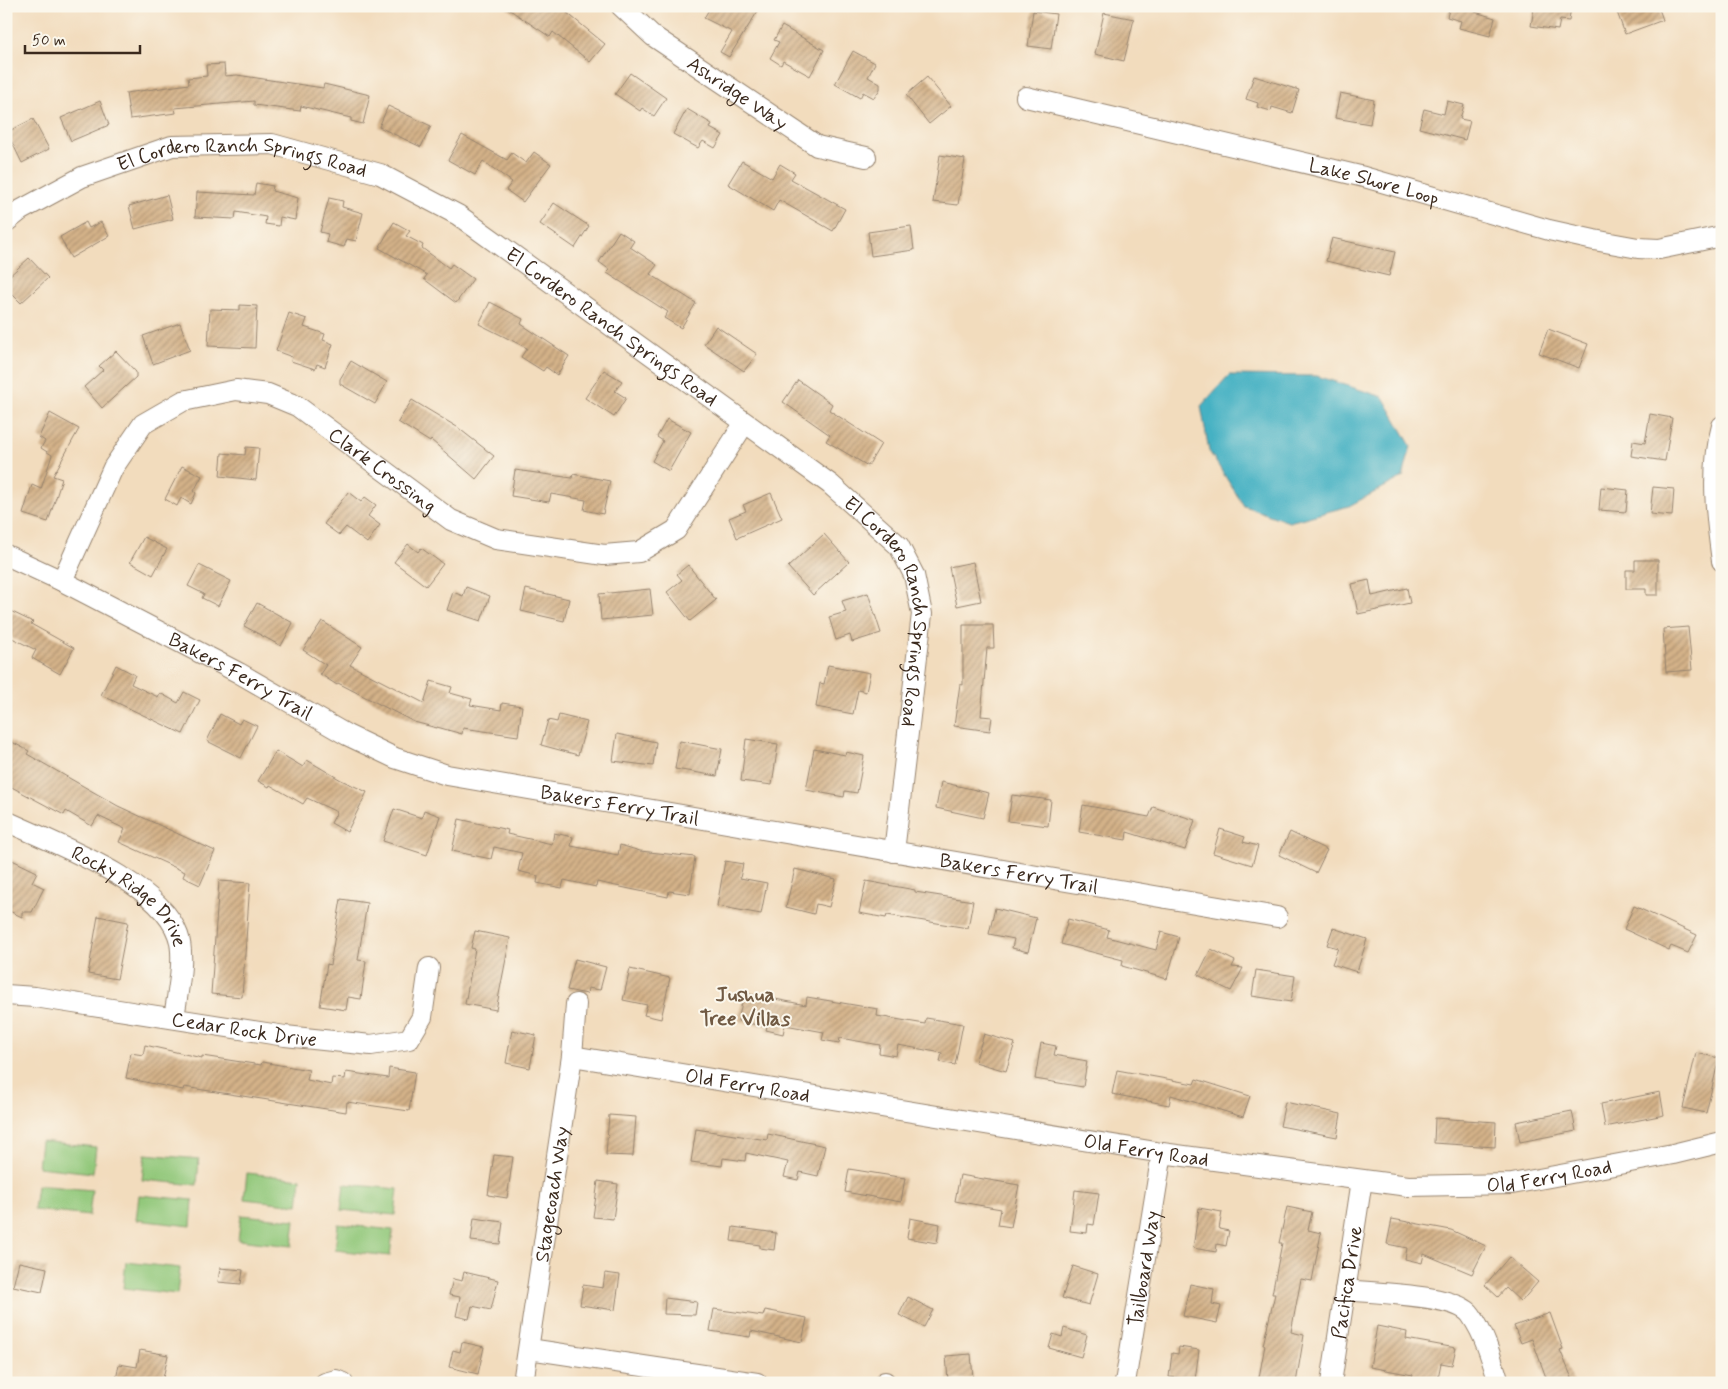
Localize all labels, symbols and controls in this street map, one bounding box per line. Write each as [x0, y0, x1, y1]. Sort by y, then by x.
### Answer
scale bar [25, 22, 140, 54]
text: 50 m [32, 31, 66, 51]
street label: Ashridge Way [681, 51, 793, 138]
street label: El Cordero Ranch Springs Road [114, 132, 370, 185]
street label: Lake Shore Loop [1306, 152, 1442, 213]
street label: El Cordero Ranch Springs Road [500, 242, 723, 413]
street label: Clark Crossing [322, 422, 442, 520]
street label: El Cordero Ranch Springs Road [837, 491, 934, 728]
street label: Bakers Ferry Trail [163, 627, 317, 727]
street label: Bakers Ferry Trail [538, 779, 701, 833]
street label: Rocky Ridge Drive [66, 840, 193, 949]
street label: Bakers Ferry Trail [937, 848, 1100, 901]
district label: Jushua Tree Villas [700, 981, 791, 1033]
street label: Cedar Rock Drive [170, 1007, 318, 1054]
street label: Old Ferry Road [683, 1063, 812, 1110]
street label: Stagecoach Way [529, 1125, 576, 1264]
street label: Old Ferry Road [1082, 1128, 1210, 1174]
street label: Old Ferry Road [1487, 1154, 1614, 1199]
street label: Tailboard Way [1122, 1209, 1168, 1329]
street label: Pacifica Drive [1326, 1224, 1370, 1341]

